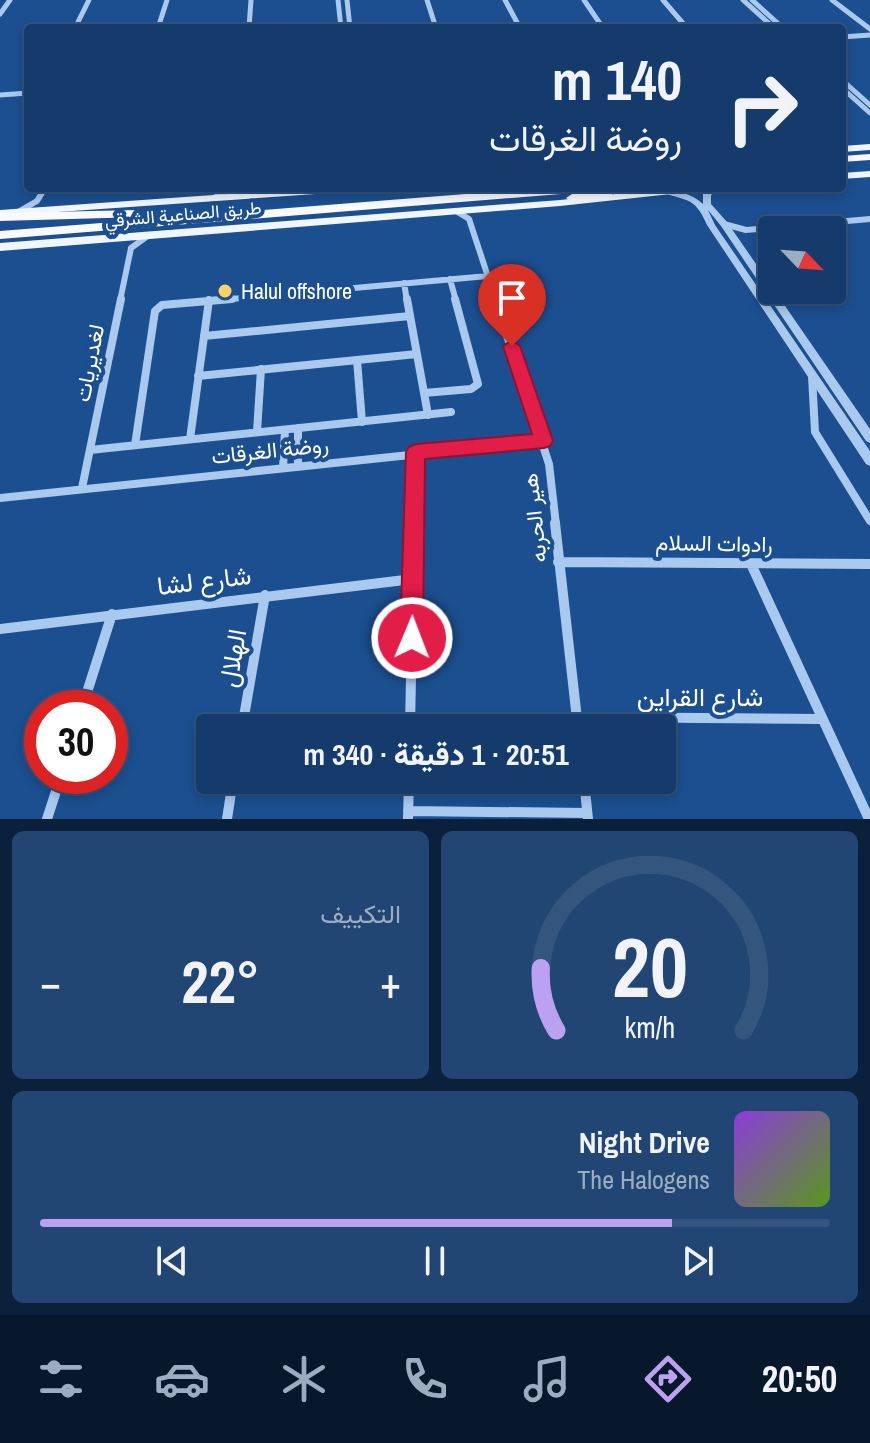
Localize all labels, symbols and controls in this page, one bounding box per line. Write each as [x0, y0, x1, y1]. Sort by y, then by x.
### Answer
text: 140 m [552, 42, 682, 117]
icon: right [710, 56, 814, 160]
text: روضة الغرقات [489, 114, 682, 162]
street label: طريق الصناعية الشرقي [103, 195, 263, 236]
north arrow [758, 216, 846, 304]
map controls [758, 216, 846, 304]
pin [478, 264, 546, 346]
place label: Halul offshore [241, 276, 352, 306]
icon: arrive [490, 276, 534, 320]
marker: Halul offshore [216, 282, 234, 300]
street label: لغديريات [67, 322, 111, 404]
street label: روضة الغرقات [210, 429, 330, 471]
street label: هير الحربه [514, 472, 554, 564]
street label: رادوات السلام [655, 527, 773, 559]
street label: شارع لشا [155, 557, 253, 604]
position arrow [370, 596, 454, 680]
street label: الهلال [210, 626, 254, 690]
street label: شارع القراين [637, 679, 763, 715]
speed limit sign: 30 [24, 690, 128, 794]
text: 20:51 · 1 دقيقة · 340 m [303, 734, 569, 774]
text: التكييف [320, 896, 401, 931]
text: 20 [612, 911, 687, 1023]
text: 22° [181, 941, 260, 1022]
text: − [40, 952, 61, 1012]
text: + [380, 952, 401, 1012]
text: km/h [624, 1008, 675, 1047]
text: Night Drive [579, 1122, 710, 1162]
text: The Halogens [577, 1162, 710, 1197]
icon: previous [150, 1239, 194, 1283]
icon: pause [413, 1239, 457, 1283]
icon: next [676, 1239, 720, 1283]
icon: filters [33, 1351, 89, 1407]
icon: car [154, 1351, 210, 1407]
icon: climate [276, 1351, 332, 1407]
icon: phone [397, 1351, 453, 1407]
icon: music [519, 1351, 575, 1407]
icon: directions [640, 1351, 696, 1407]
text: 20:50 [762, 1355, 837, 1403]

